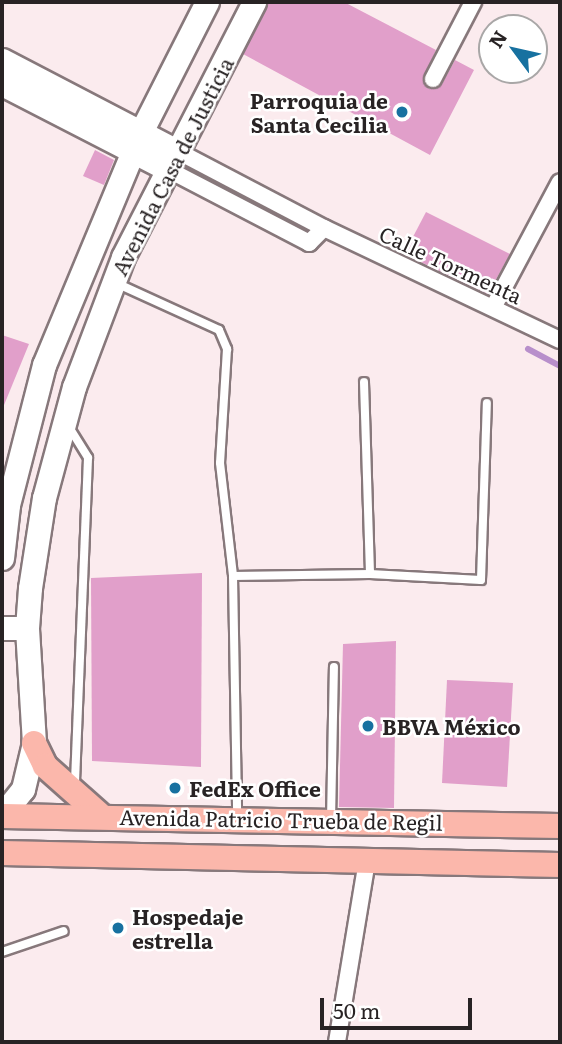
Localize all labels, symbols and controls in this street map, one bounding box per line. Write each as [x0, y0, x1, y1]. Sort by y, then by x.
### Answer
north arrow [478, 14, 548, 84]
text: N [481, 24, 513, 53]
street label: Avenida Casa de Justicia [106, 53, 238, 279]
place label: Parroquia de Santa Cecilia [250, 87, 388, 137]
marker: Parroquia de Santa Cecilia [394, 104, 410, 120]
street label: Calle Tormenta [376, 220, 526, 308]
place label: BBVA México [382, 713, 521, 739]
marker: BBVA México [360, 718, 376, 734]
place label: FedEx Office [189, 775, 321, 801]
marker: FedEx Office [167, 780, 183, 796]
street label: Avenida Patricio Trueba de Regil [119, 804, 443, 834]
place label: Hospedaje estrella [132, 903, 243, 953]
marker: Hospedaje estrella [110, 920, 126, 936]
scale bar [324, 984, 476, 1028]
text: 50 m [333, 994, 380, 1025]

